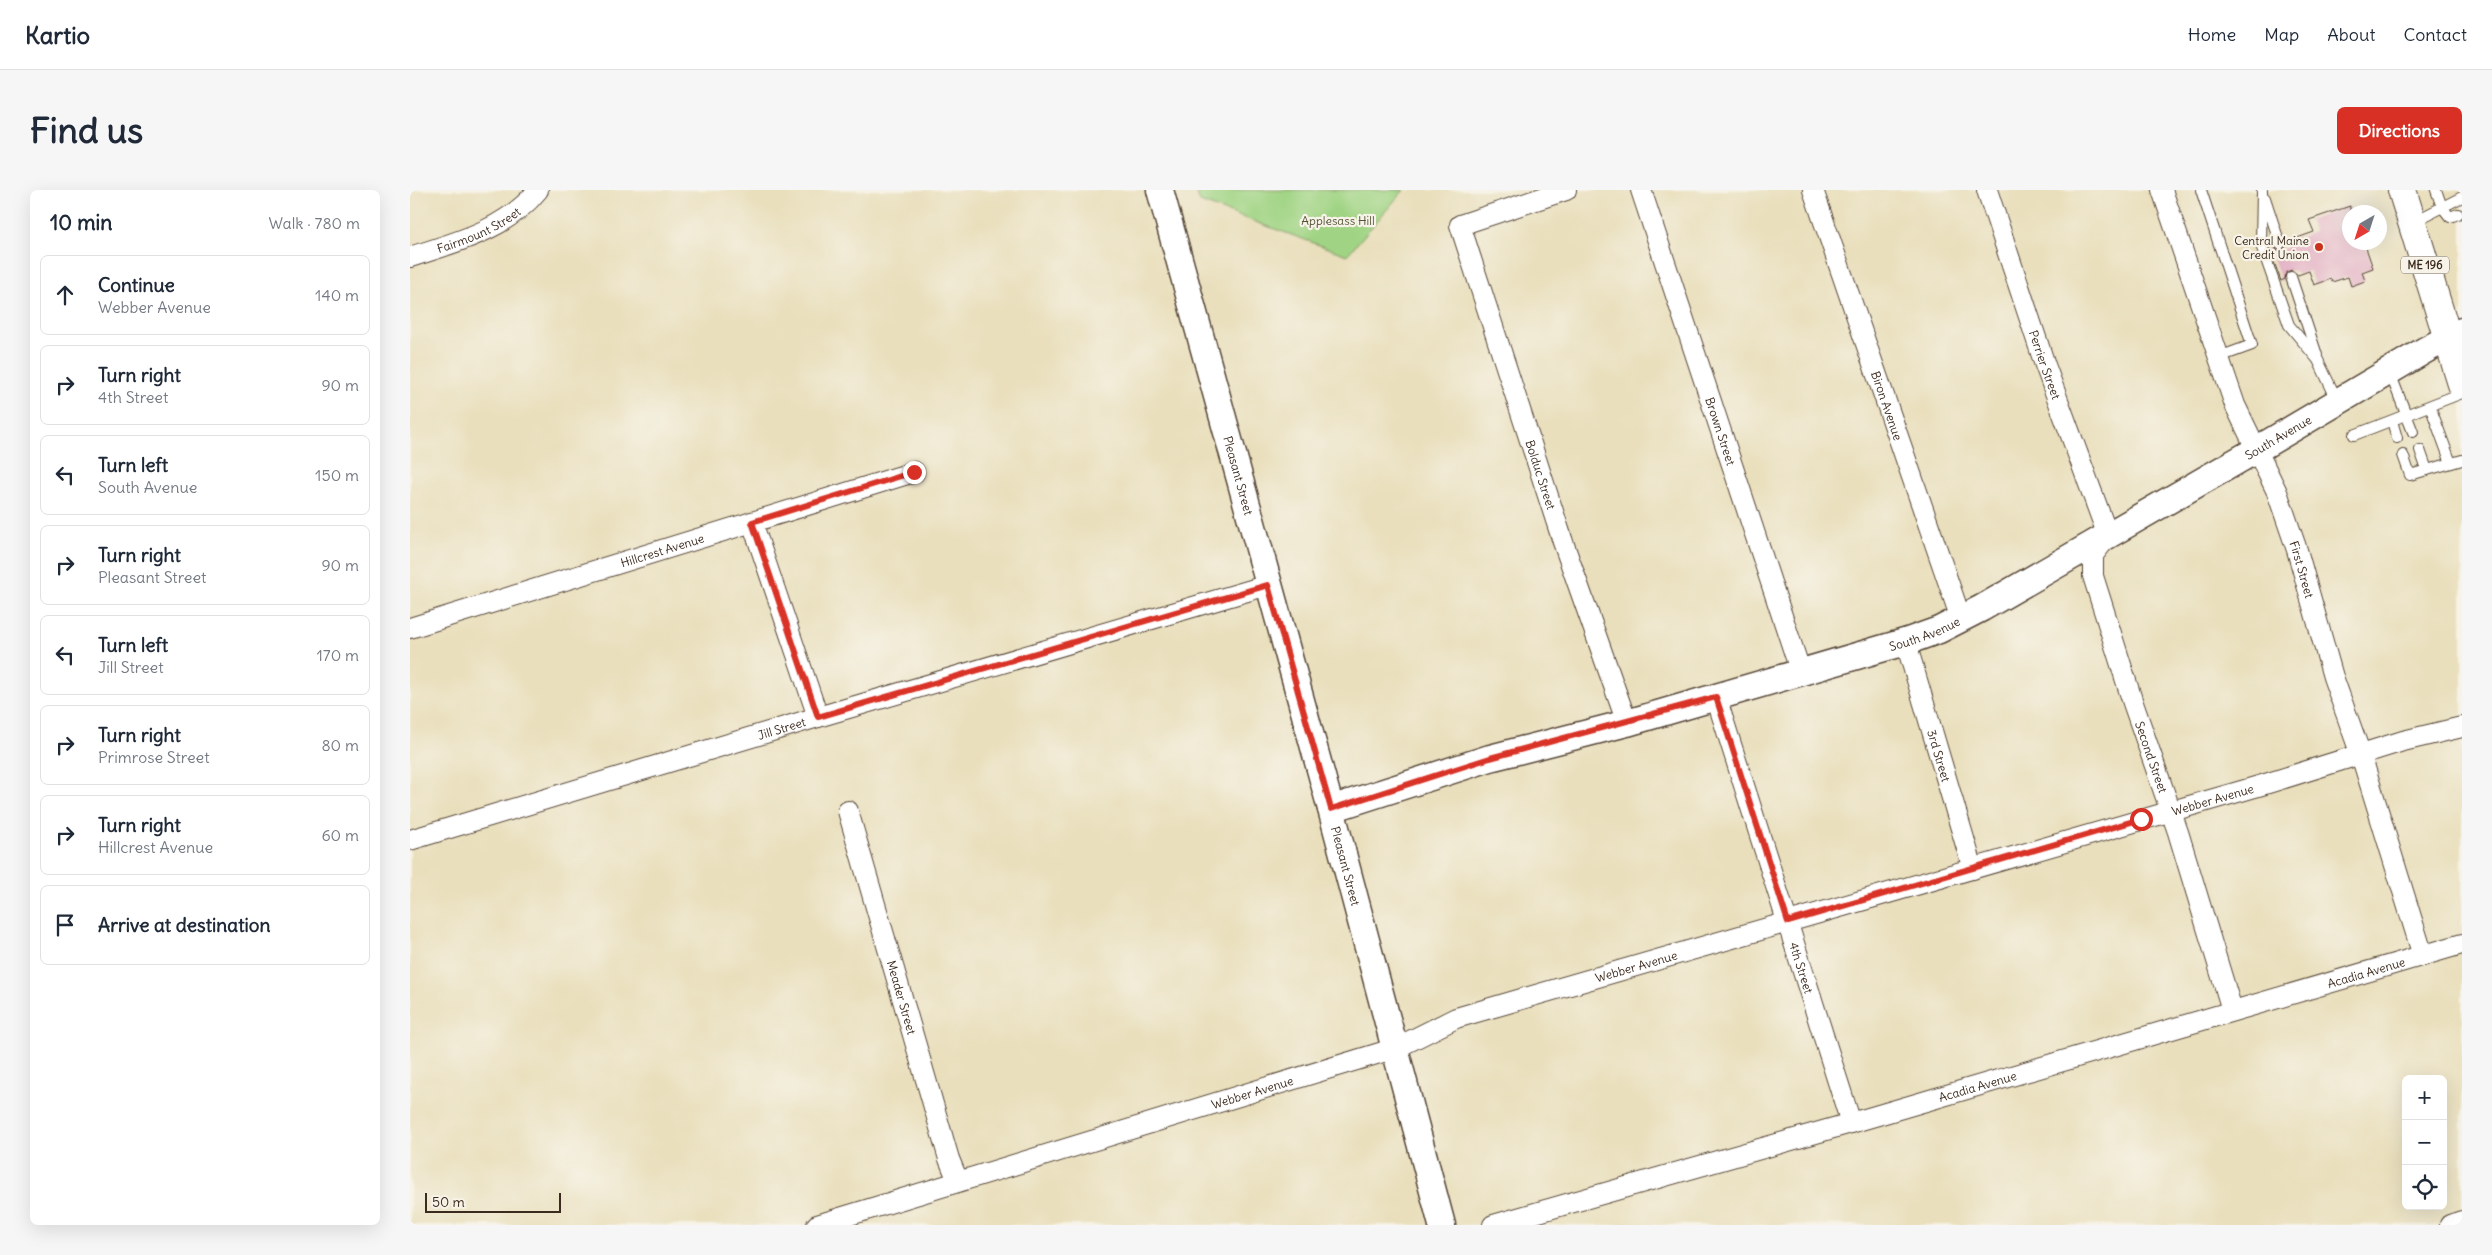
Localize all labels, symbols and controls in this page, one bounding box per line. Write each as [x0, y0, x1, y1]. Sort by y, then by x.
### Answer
text: Kartio [25, 20, 90, 50]
text: Home [2188, 23, 2236, 46]
text: Map [2264, 23, 2299, 46]
text: About [2327, 23, 2375, 46]
text: Contact [2403, 23, 2467, 46]
button: Directions [2337, 107, 2462, 154]
text: Find us [30, 108, 143, 152]
street label: Fairmount Street [435, 204, 523, 256]
north arrow [2342, 205, 2387, 250]
text: 10 min [50, 209, 112, 236]
text: Walk · 780 m [269, 213, 360, 233]
park label: Applesass Hill [1301, 213, 1375, 228]
place label: Central Maine Credit Union [2234, 233, 2309, 262]
marker: Central Maine Credit Union [2313, 241, 2325, 253]
road number: ME 196 [2401, 256, 2449, 274]
text: Continue [98, 273, 175, 297]
icon: ahead [51, 281, 79, 309]
text: 140 m [315, 285, 359, 305]
text: Webber Avenue [98, 297, 211, 317]
street label: Perrier Street [2026, 328, 2064, 401]
text: Turn right [98, 363, 181, 387]
street label: Biron Avenue [1868, 369, 1906, 442]
icon: right [51, 371, 79, 399]
text: 90 m [321, 375, 359, 395]
text: 4th Street [98, 387, 168, 407]
street label: Brown Street [1703, 395, 1739, 467]
street label: South Avenue [2242, 412, 2314, 462]
street label: Pleasant Street [1221, 434, 1257, 517]
street label: Bolduc Street [1523, 438, 1559, 511]
text: Turn left [98, 453, 168, 477]
icon: left [51, 461, 79, 489]
route end [903, 461, 926, 484]
text: 150 m [315, 465, 359, 485]
text: South Avenue [98, 477, 197, 497]
street label: Hillcrest Avenue [619, 530, 706, 570]
street label: First Street [2287, 539, 2318, 600]
text: Turn right [98, 543, 181, 567]
icon: right [51, 551, 79, 579]
text: 90 m [321, 555, 359, 575]
text: Pleasant Street [98, 567, 206, 587]
street label: South Avenue [1887, 613, 1962, 654]
text: Turn left [98, 633, 168, 657]
icon: left [51, 641, 79, 669]
text: 170 m [316, 645, 359, 665]
text: Jill Street [98, 657, 164, 677]
street label: Jill Street [756, 714, 807, 742]
street label: Second Street [2132, 719, 2171, 795]
text: Turn right [98, 723, 181, 747]
street label: 3rd Street [1925, 728, 1954, 783]
icon: right [51, 731, 79, 759]
text: 80 m [321, 735, 359, 755]
text: Primrose Street [98, 747, 210, 767]
street label: Webber Avenue [2170, 780, 2255, 818]
route start [2130, 808, 2153, 831]
text: Turn right [98, 813, 181, 837]
icon: right [51, 821, 79, 849]
text: 60 m [321, 825, 359, 845]
street label: Pleasant Street [1328, 825, 1364, 907]
text: Hillcrest Avenue [98, 837, 213, 857]
icon: arrive [51, 911, 79, 939]
text: Arrive at destination [98, 913, 271, 937]
street label: 4th Street [1787, 940, 1817, 995]
street label: Webber Avenue [1593, 947, 1679, 985]
street label: Acadia Avenue [2325, 954, 2407, 991]
street label: Meader Street [884, 959, 920, 1036]
street label: Acadia Avenue [1937, 1067, 2018, 1104]
street label: Webber Avenue [1209, 1072, 1295, 1112]
map controls [2402, 1075, 2447, 1210]
button: + [2402, 1075, 2447, 1120]
button: − [2402, 1120, 2447, 1165]
button: locate [2402, 1165, 2447, 1210]
scale bar [425, 1190, 561, 1213]
text: 50 m [432, 1193, 465, 1211]

